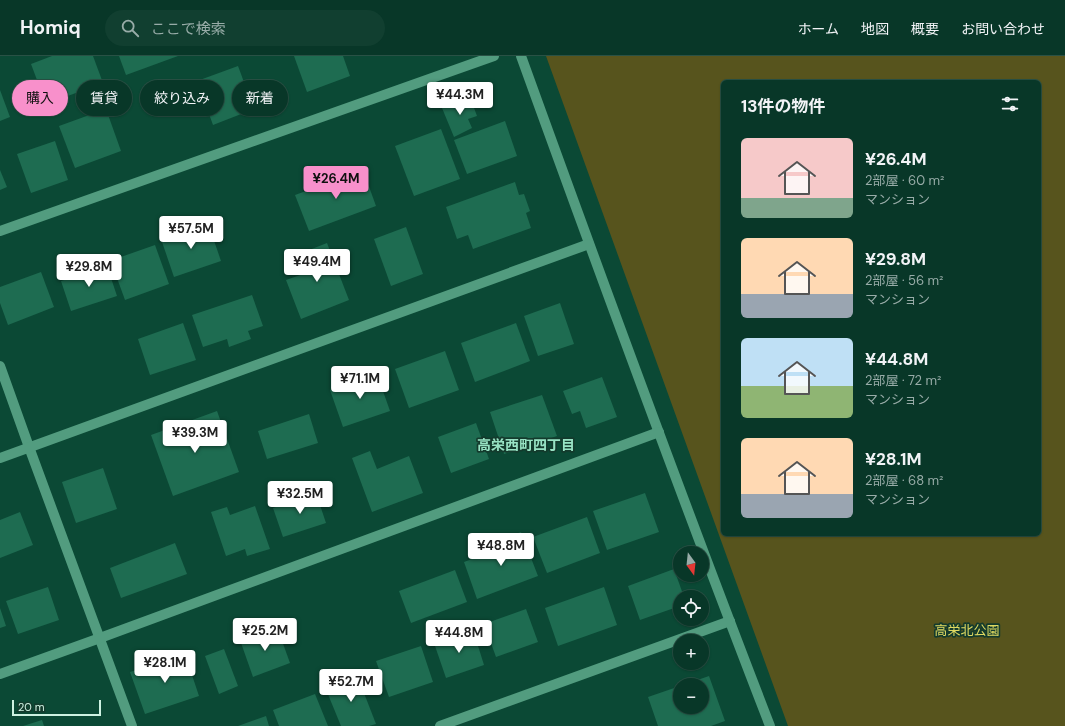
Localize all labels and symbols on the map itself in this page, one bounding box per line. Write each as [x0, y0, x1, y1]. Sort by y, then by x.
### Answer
pin: ¥44.3M [427, 82, 493, 116]
pin: ¥26.4M [303, 166, 369, 200]
pin: ¥57.5M [158, 216, 224, 250]
pin: ¥49.4M [284, 249, 350, 283]
pin: ¥29.8M [56, 254, 122, 288]
pin: ¥71.1M [327, 366, 393, 400]
pin: ¥39.3M [162, 420, 228, 454]
district label: 高栄西町四丁目 [477, 436, 575, 454]
pin: ¥32.5M [267, 481, 333, 515]
pin: ¥48.8M [468, 533, 534, 567]
north arrow [673, 546, 709, 582]
pin: ¥25.2M [232, 618, 298, 652]
pin: ¥44.8M [426, 620, 492, 654]
park label: 高栄北公園 [934, 622, 1000, 639]
pin: ¥28.1M [132, 650, 198, 684]
pin: ¥52.7M [318, 669, 384, 703]
scale bar [12, 698, 101, 717]

